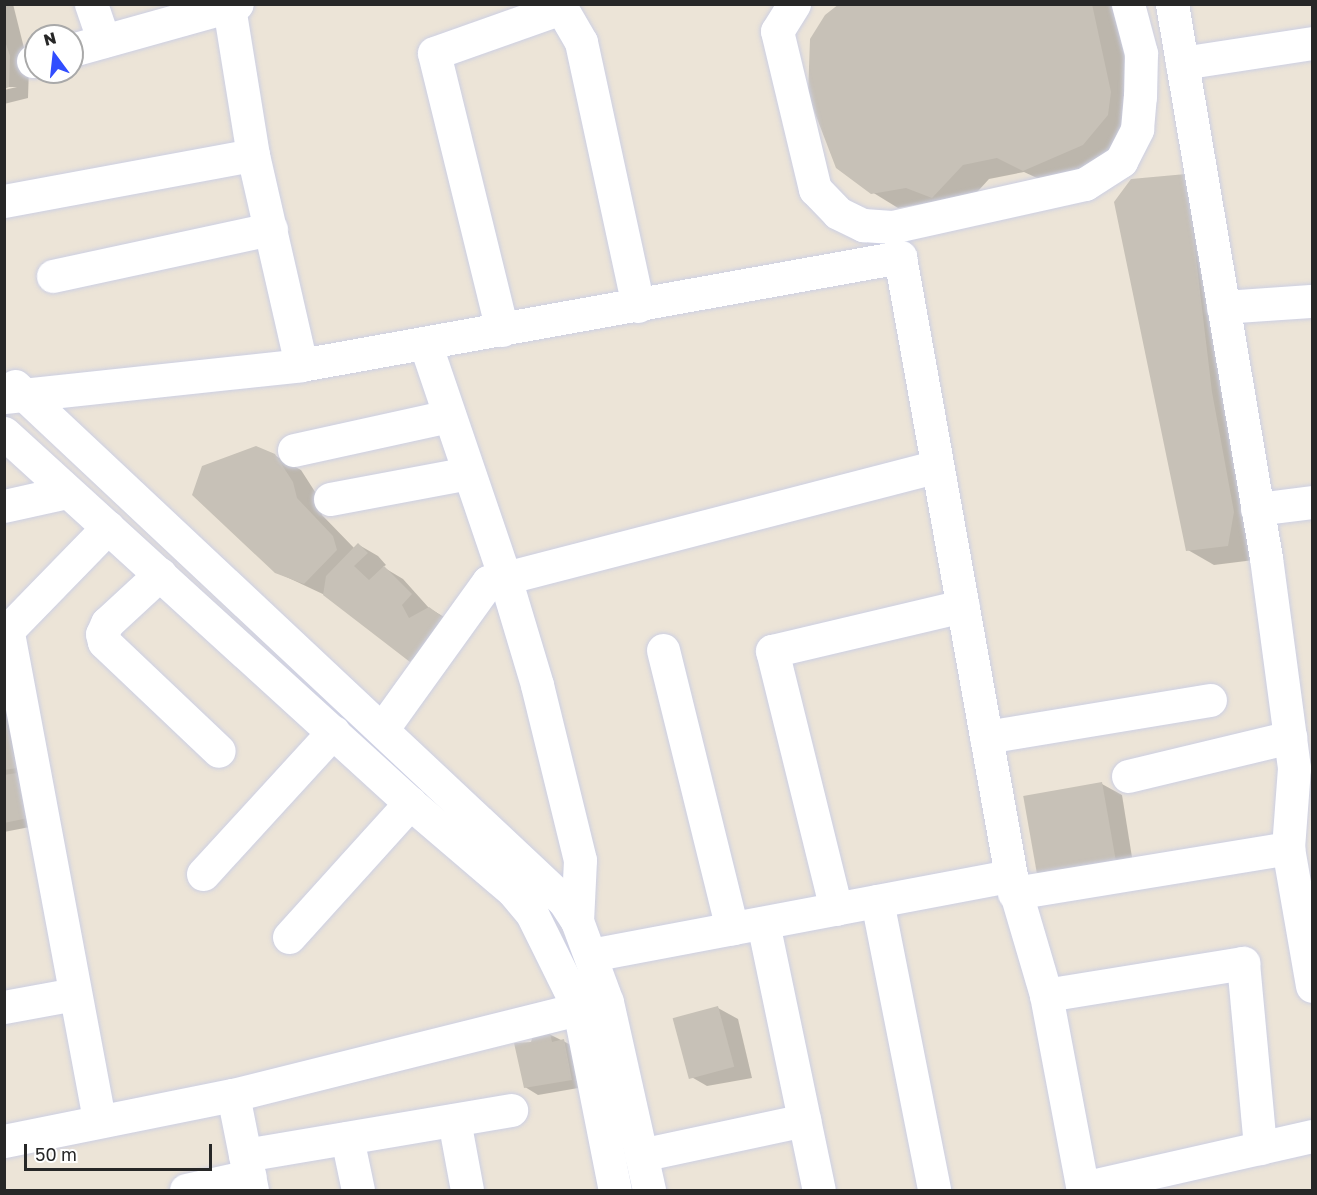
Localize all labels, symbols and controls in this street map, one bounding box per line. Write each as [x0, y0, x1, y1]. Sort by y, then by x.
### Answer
north arrow [24, 24, 84, 84]
text: N [41, 27, 58, 50]
scale bar [27, 1132, 214, 1170]
text: 50 m [35, 1143, 77, 1165]

